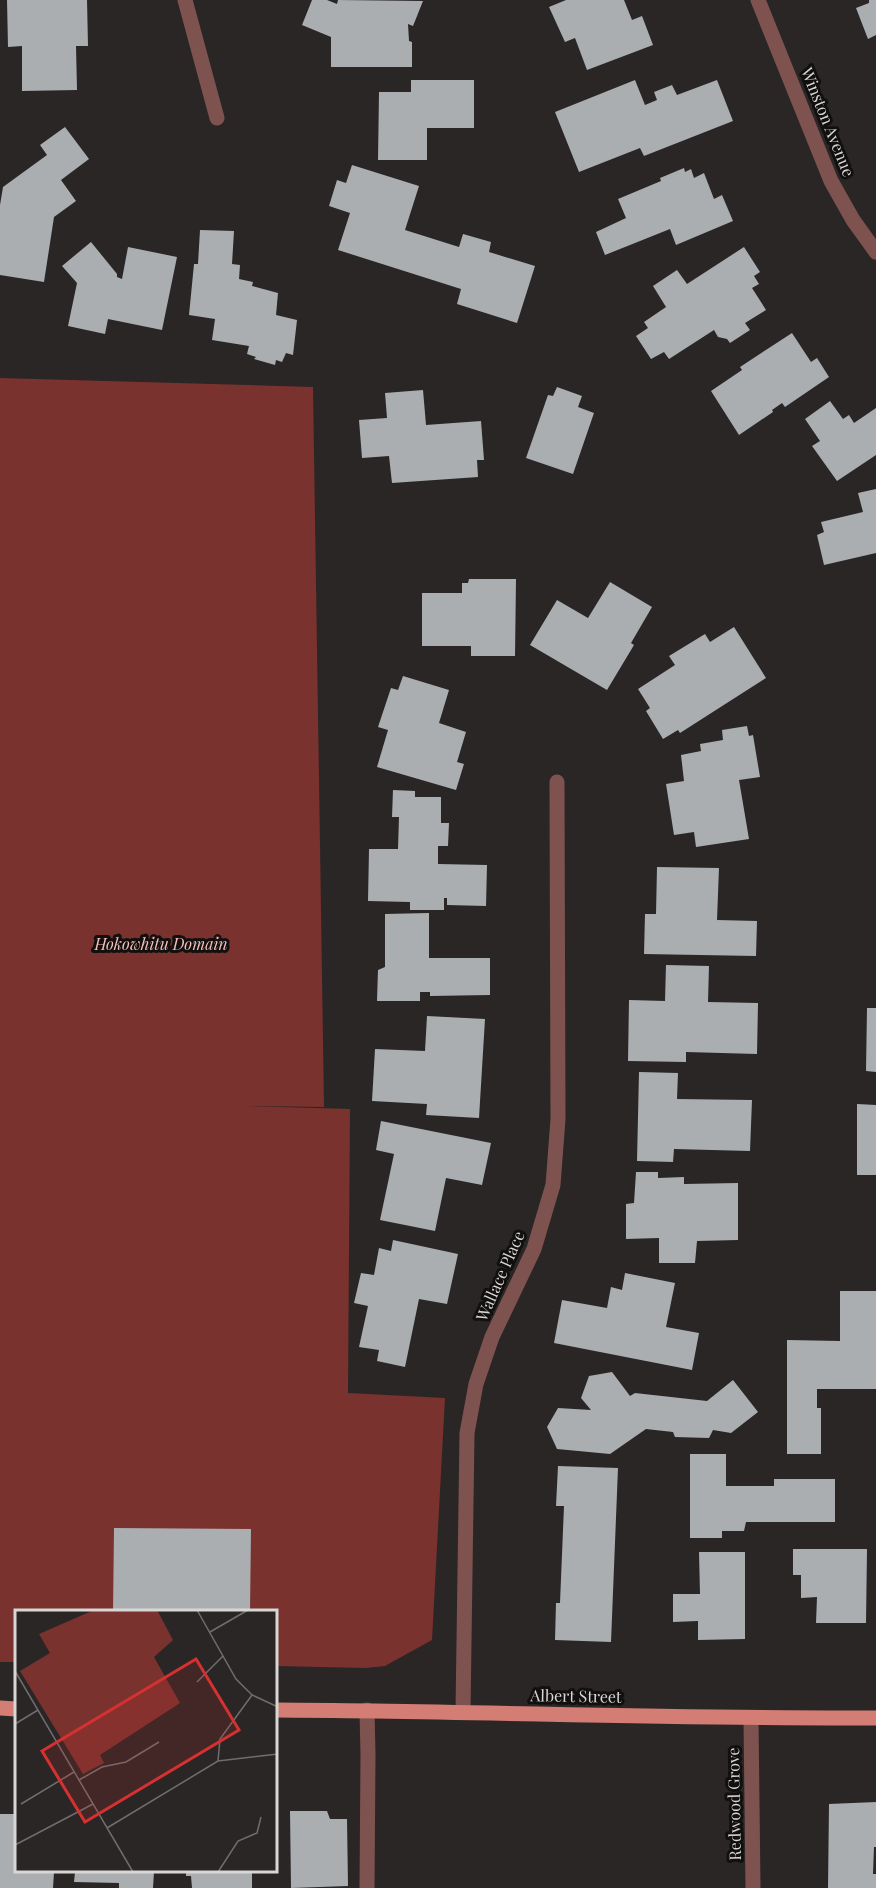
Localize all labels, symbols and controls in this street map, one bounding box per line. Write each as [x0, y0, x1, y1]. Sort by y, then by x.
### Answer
street label: Winston Avenue [797, 63, 860, 179]
park label: Hokowhitu Domain [93, 933, 228, 954]
street label: Wallace Place [470, 1228, 529, 1325]
inset map [15, 1610, 278, 1873]
street label: Albert Street [529, 1684, 622, 1707]
street label: Redwood Grove [722, 1747, 745, 1861]

